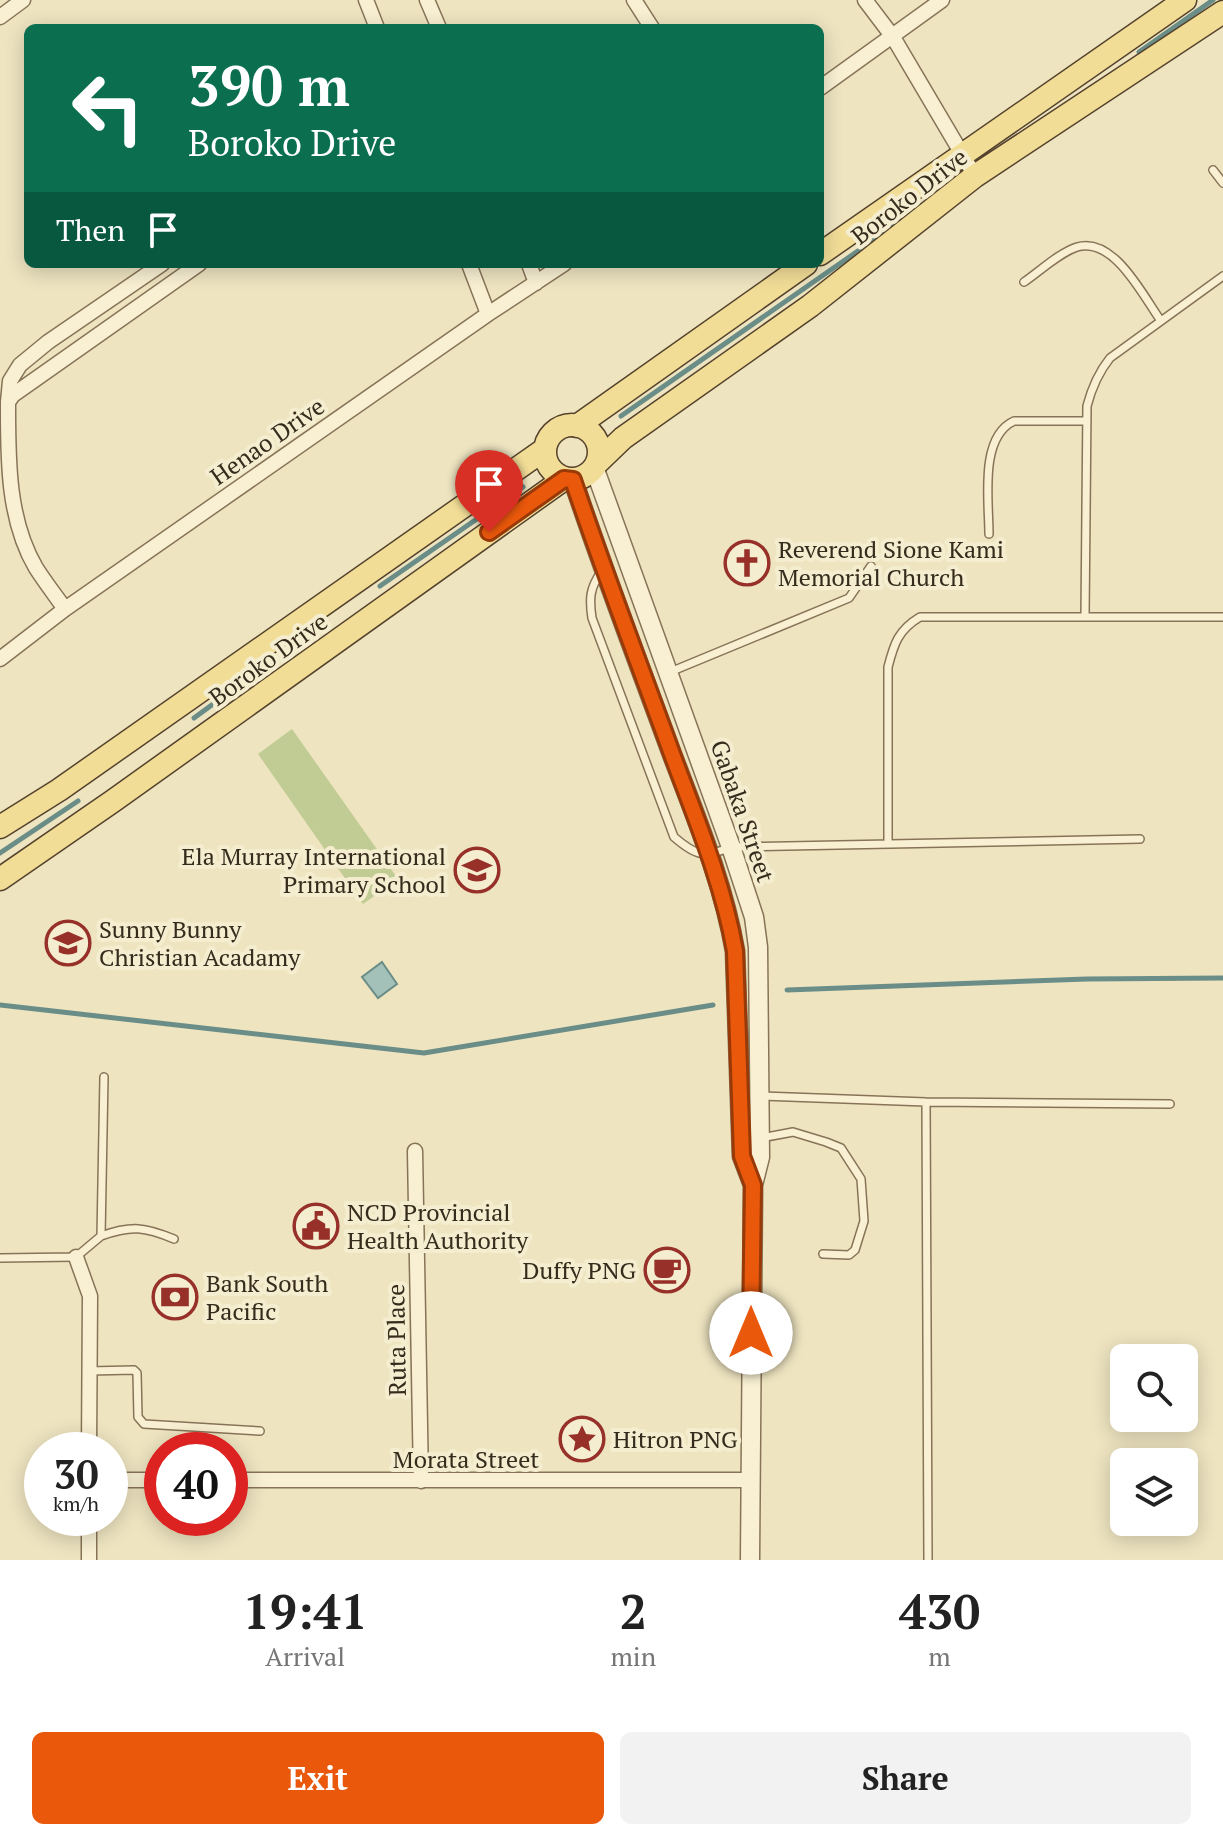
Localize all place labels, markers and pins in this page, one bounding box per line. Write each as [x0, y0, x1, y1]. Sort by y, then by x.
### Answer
pin [455, 450, 523, 532]
place label: Reverend Sione Kami Memorial Church [778, 533, 1004, 593]
church icon: Reverend Sione Kami Memorial Church [723, 539, 771, 587]
place label: Ela Murray International Primary School [181, 840, 446, 900]
school or university icon: Ela Murray International Primary School [453, 846, 501, 894]
place label: Sunny Bunny Christian Acadamy [99, 913, 301, 973]
school or university icon: Sunny Bunny Christian Acadamy [44, 919, 92, 967]
place label: NCD Provincial Health Authority [347, 1196, 529, 1256]
public building icon: NCD Provincial Health Authority [292, 1202, 340, 1250]
cafe icon: Duffy PNG [643, 1246, 691, 1294]
place label: Duffy PNG [522, 1254, 636, 1286]
place label: Bank South Pacific [206, 1267, 328, 1327]
bank icon: Bank South Pacific [151, 1273, 199, 1321]
place icon: Hitron PNG [558, 1415, 606, 1463]
place label: Hitron PNG [613, 1423, 738, 1455]

